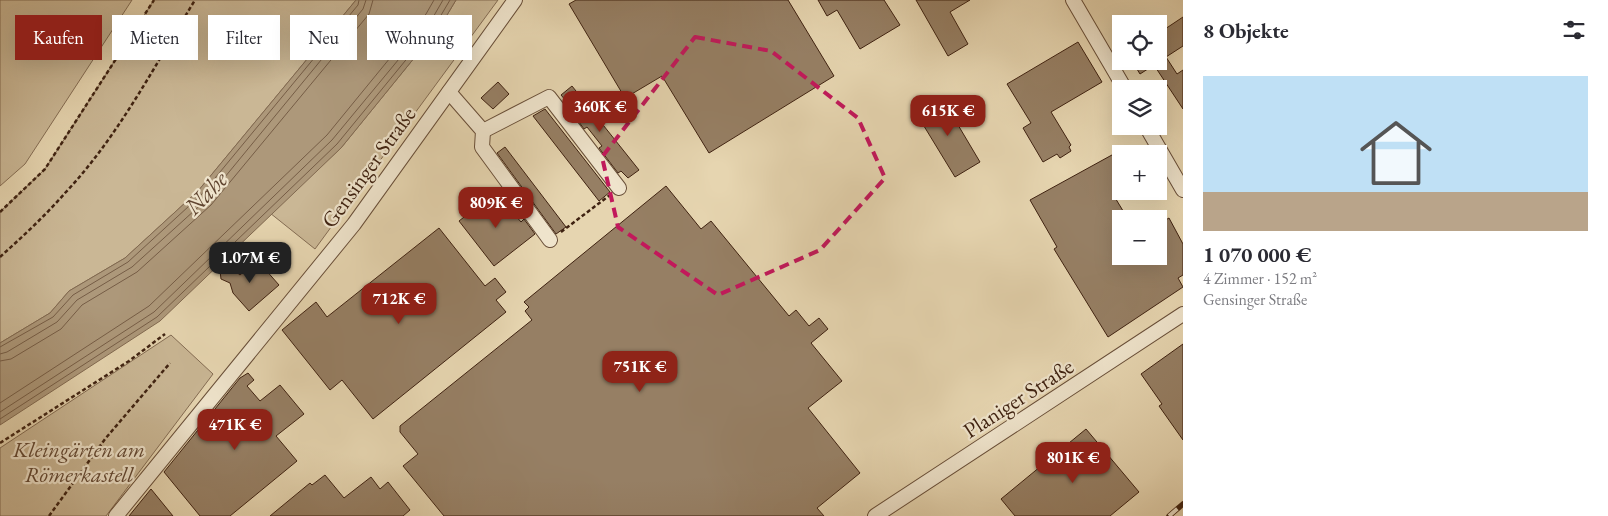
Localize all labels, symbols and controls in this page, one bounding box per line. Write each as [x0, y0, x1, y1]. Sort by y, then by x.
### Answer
chip: Kaufen [15, 15, 102, 60]
chip: Mieten [112, 15, 198, 60]
chip: Filter [208, 15, 280, 60]
chip: Neu [290, 15, 357, 60]
chip: Wohnung [367, 15, 472, 60]
map controls [1112, 15, 1167, 265]
button: locate [1112, 15, 1167, 70]
icon: filters [1560, 16, 1588, 44]
text: 8 Objekte [1203, 17, 1289, 44]
button: layers [1112, 80, 1167, 135]
pin: 360K € [559, 90, 641, 133]
pin: 615K € [907, 94, 989, 137]
text: 360K € [573, 96, 627, 117]
text: 615K € [921, 100, 975, 121]
street label: Gensinger Straße [315, 101, 422, 234]
icon: home [1351, 108, 1441, 198]
button: + [1112, 145, 1167, 200]
water label: Nahe [177, 163, 235, 222]
pin: 809K € [455, 186, 537, 229]
text: 809K € [469, 192, 523, 213]
button: − [1112, 210, 1167, 265]
text: 1 070 000 € [1203, 241, 1311, 268]
pin: 1.07M € [204, 242, 296, 284]
text: 1.07M € [220, 247, 280, 268]
text: 4 Zimmer · 152 m² [1203, 268, 1317, 289]
pin: 712K € [358, 282, 440, 325]
text: 712K € [372, 288, 426, 309]
text: Gensinger Straße [1203, 289, 1307, 310]
pin: 751K € [599, 350, 681, 393]
street label: Planiger Straße [958, 352, 1079, 445]
text: 751K € [613, 356, 667, 377]
pin: 471K € [194, 408, 276, 451]
text: 471K € [208, 414, 262, 435]
park label: Kleingärten am Römerkastell [12, 435, 145, 489]
pin: 801K € [1032, 442, 1114, 484]
text: 801K € [1046, 447, 1100, 468]

